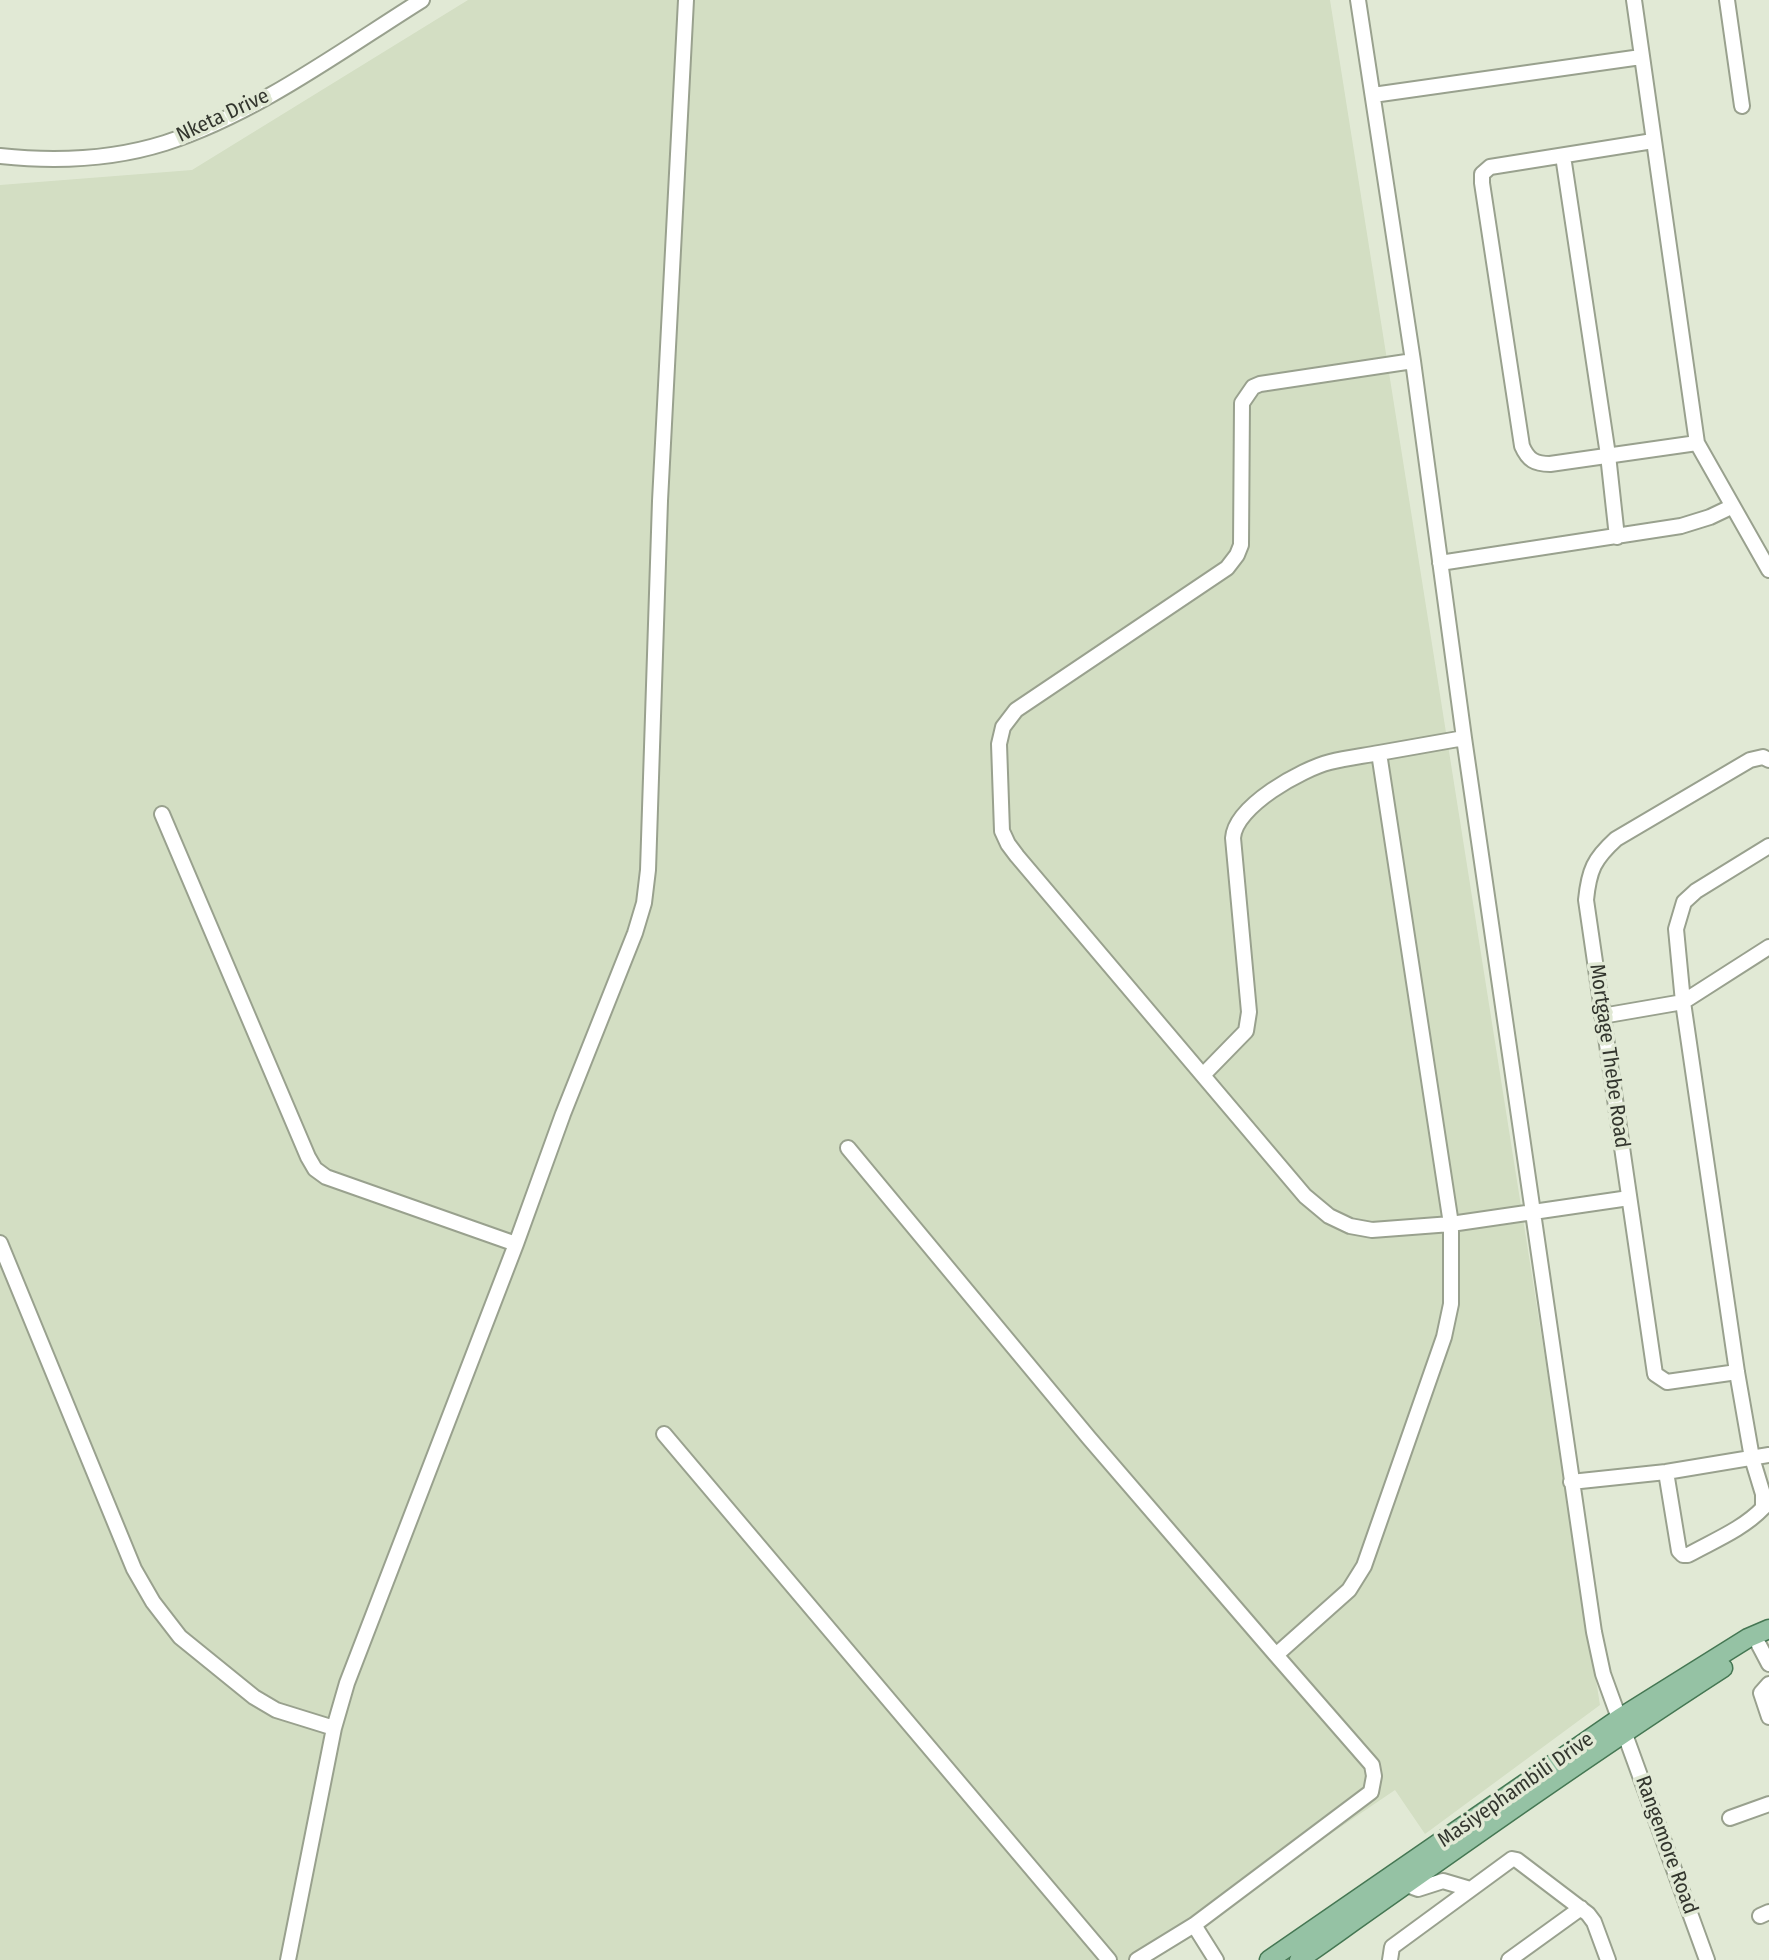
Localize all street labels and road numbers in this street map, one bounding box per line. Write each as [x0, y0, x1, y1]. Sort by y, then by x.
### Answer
street label: Nketa Drive [173, 84, 273, 148]
street label: Mortgage Thebe Road [1584, 962, 1634, 1150]
street label: Masiyephambili Drive [1433, 1727, 1599, 1853]
street label: Rangemore Road [1629, 1772, 1703, 1918]

